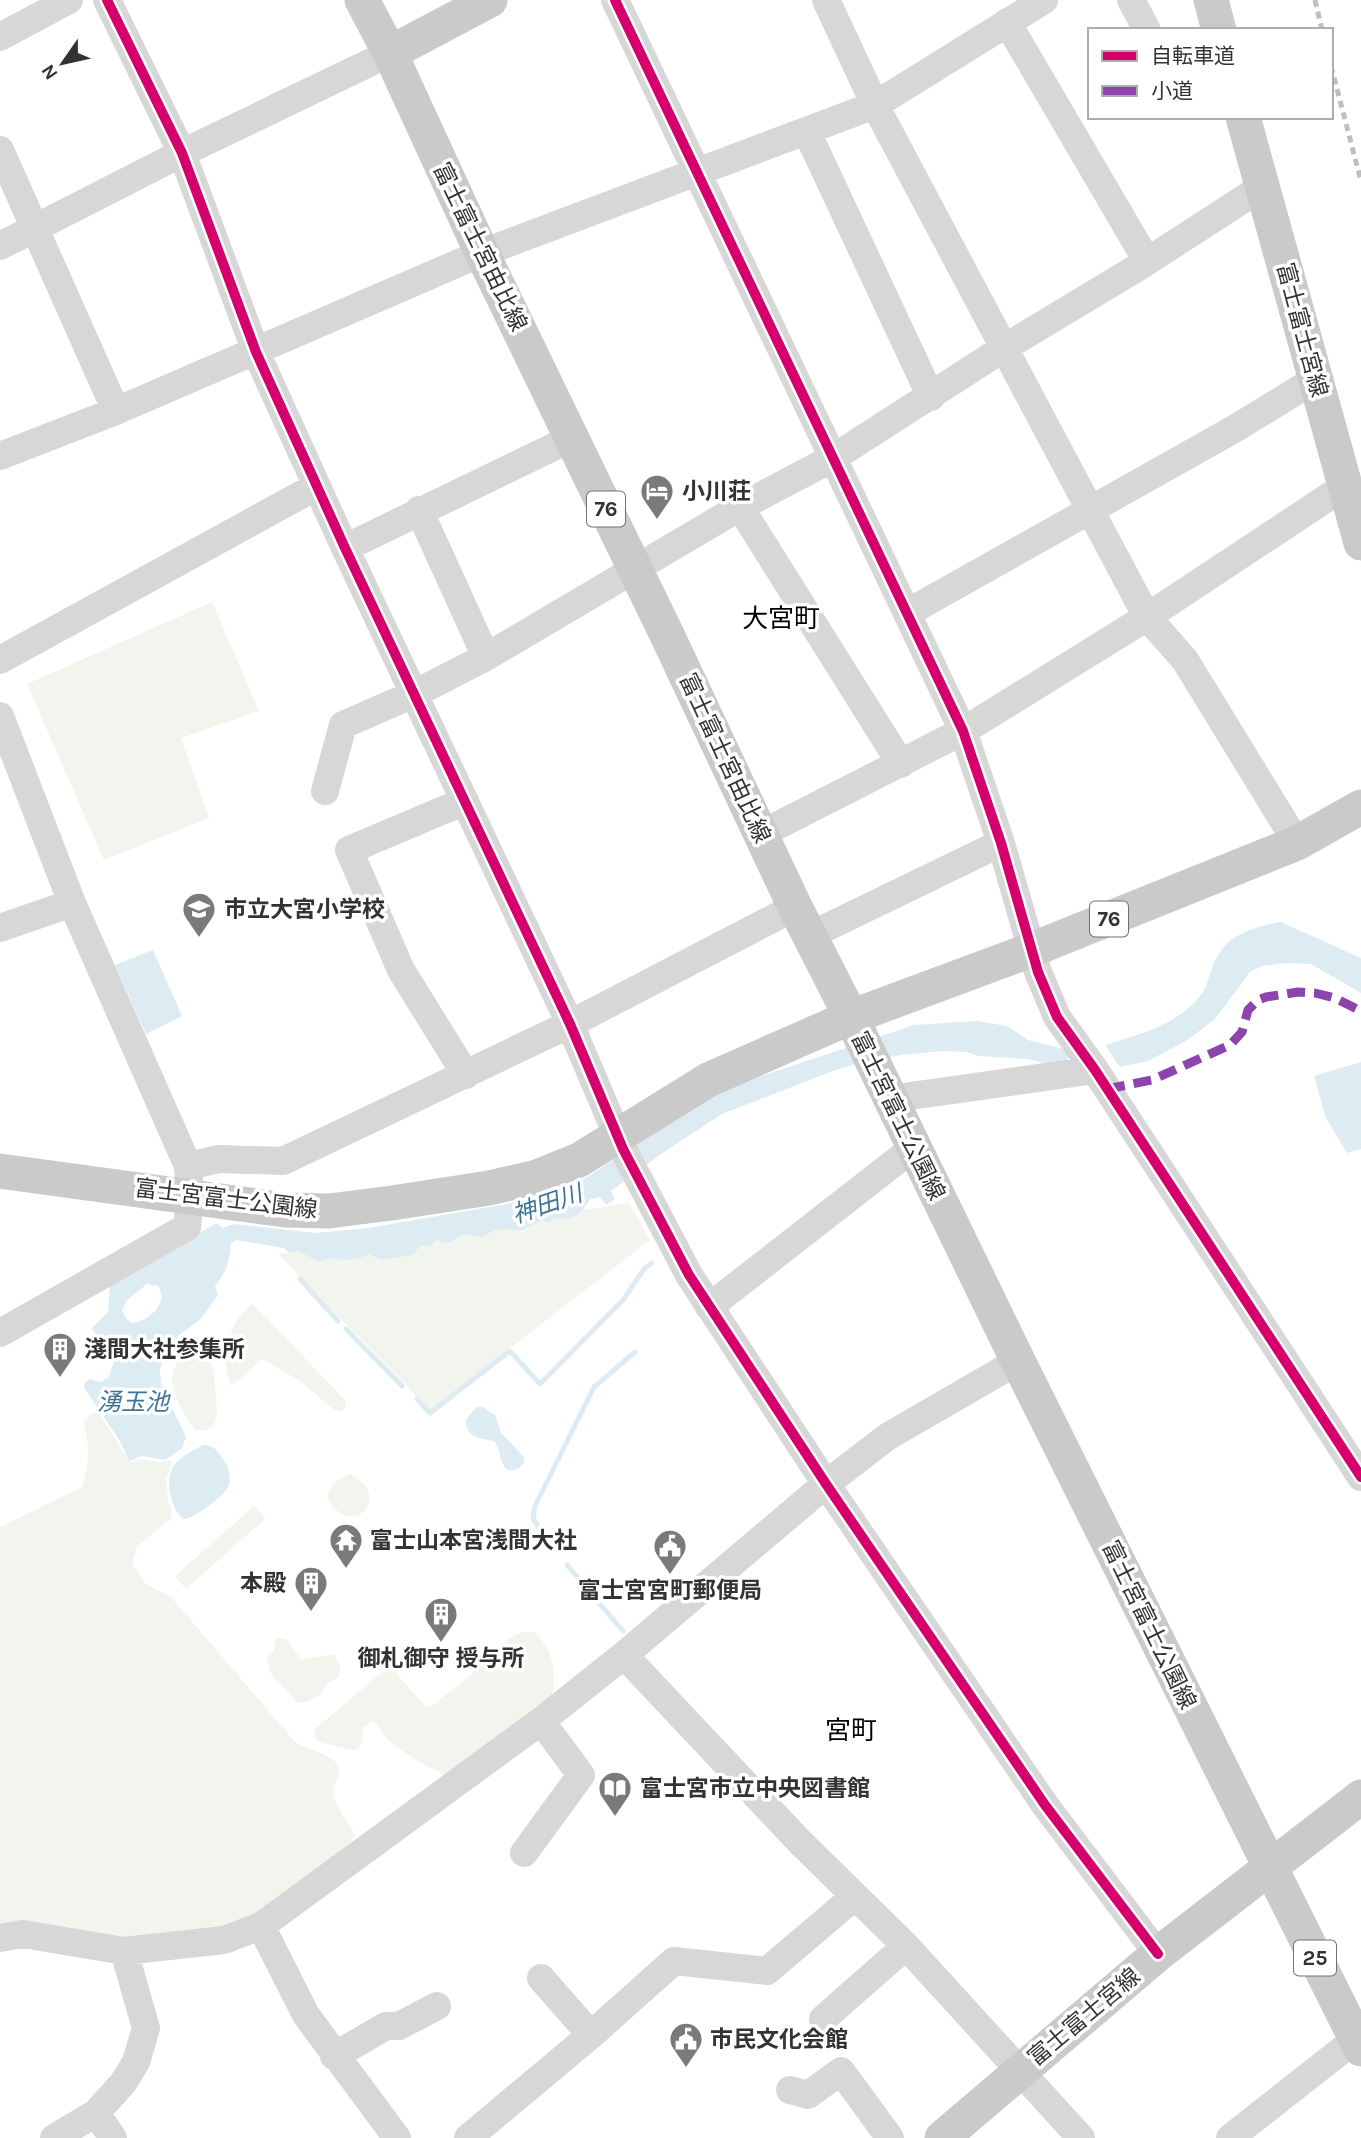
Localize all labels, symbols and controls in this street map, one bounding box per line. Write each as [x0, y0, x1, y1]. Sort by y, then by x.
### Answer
north arrow [28, 28, 98, 98]
legend [1088, 28, 1333, 119]
text: 自転車道 [1151, 44, 1235, 68]
text: N [37, 60, 63, 84]
text: 小道 [1151, 79, 1193, 103]
street label: 富士富士宮由比線 [428, 158, 532, 336]
street label: 富士富士宮線 [1271, 260, 1333, 400]
hotel icon: 小川荘 [638, 472, 676, 521]
place label: 小川荘 [682, 478, 751, 505]
road number: 76 [587, 491, 625, 526]
district label: 大宮町 [742, 603, 820, 634]
street label: 富士富士宮由比線 [674, 669, 776, 847]
school or university icon: 市立大宮小学校 [180, 890, 218, 939]
place label: 市立大宮小学校 [224, 896, 385, 923]
road number: 76 [1090, 902, 1128, 936]
street label: 富士宮富士公園線 [846, 1027, 950, 1205]
street label: 富士宮富士公園線 [133, 1174, 319, 1224]
water label: 神田川 [508, 1178, 588, 1229]
building icon: 淺間大社参集所 [41, 1330, 79, 1379]
place label: 淺間大社参集所 [84, 1336, 245, 1363]
water label: 湧玉池 [97, 1388, 171, 1416]
temple icon: 富士山本宮浅間大社 [327, 1521, 365, 1570]
place label: 富士山本宮浅間大社 [370, 1527, 577, 1554]
public building icon: 富士宮宮町郵便局 [651, 1527, 689, 1576]
street label: 富士宮富士公園線 [1097, 1536, 1201, 1714]
building icon: 本殿 [292, 1564, 330, 1613]
place label: 本殿 [240, 1570, 286, 1597]
place label: 富士宮宮町郵便局 [578, 1577, 762, 1604]
building icon: 御札御守 授与所 [422, 1595, 460, 1644]
place label: 御札御守 授与所 [358, 1645, 524, 1672]
district label: 宮町 [825, 1715, 877, 1746]
library icon: 富士宮市立中央図書館 [596, 1769, 634, 1818]
place label: 富士宮市立中央図書館 [640, 1775, 870, 1802]
road number: 25 [1294, 1940, 1336, 1976]
street label: 富士富士宮線 [1022, 1962, 1146, 2072]
public building icon: 市民文化会館 [667, 2020, 705, 2069]
place label: 市民文化会館 [710, 2026, 848, 2053]

